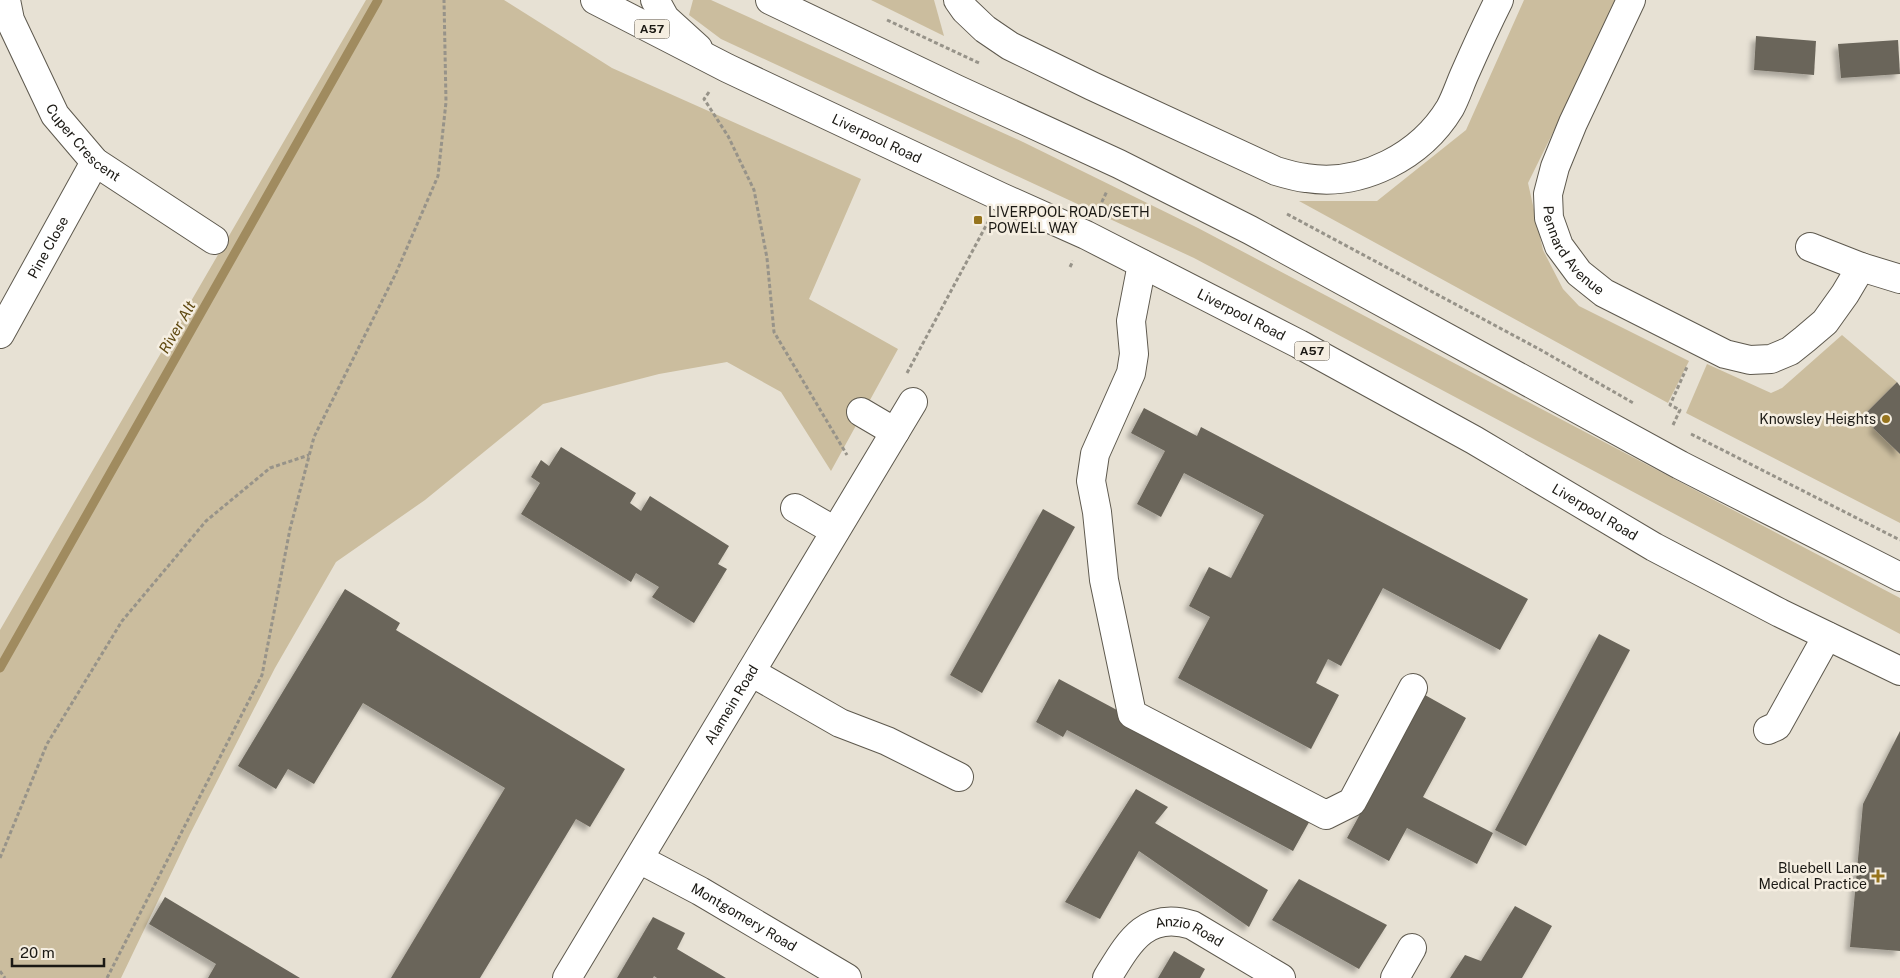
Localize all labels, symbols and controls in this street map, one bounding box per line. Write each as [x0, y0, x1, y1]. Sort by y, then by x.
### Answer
road number: A57 [634, 20, 670, 38]
street label: Cuper Crescent [43, 101, 123, 184]
street label: Liverpool Road [829, 111, 924, 166]
place label: LIVERPOOL ROAD/SETH POWELL WAY [988, 204, 1150, 236]
street label: Pennard Avenue [1540, 205, 1608, 298]
street label: Pine Close [24, 214, 71, 281]
marker: LIVERPOOL ROAD/SETH POWELL WAY [972, 214, 984, 226]
street label: Liverpool Road [1195, 285, 1288, 344]
water label: River Alt [155, 297, 199, 356]
road number: A57 [1294, 342, 1330, 361]
place label: Knowsley Heights [1759, 411, 1876, 427]
marker: Knowsley Heights [1880, 413, 1892, 425]
street label: Liverpool Road [1549, 480, 1641, 544]
street label: Alamein Road [701, 662, 761, 747]
place label: Bluebell Lane Medical Practice [1758, 860, 1867, 892]
marker: Bluebell Lane Medical Practice [1871, 869, 1885, 883]
street label: Montgomery Road [688, 880, 800, 954]
street label: Anzio Road [1153, 913, 1226, 950]
scale bar [12, 936, 105, 968]
text: 20 m [20, 944, 55, 961]

